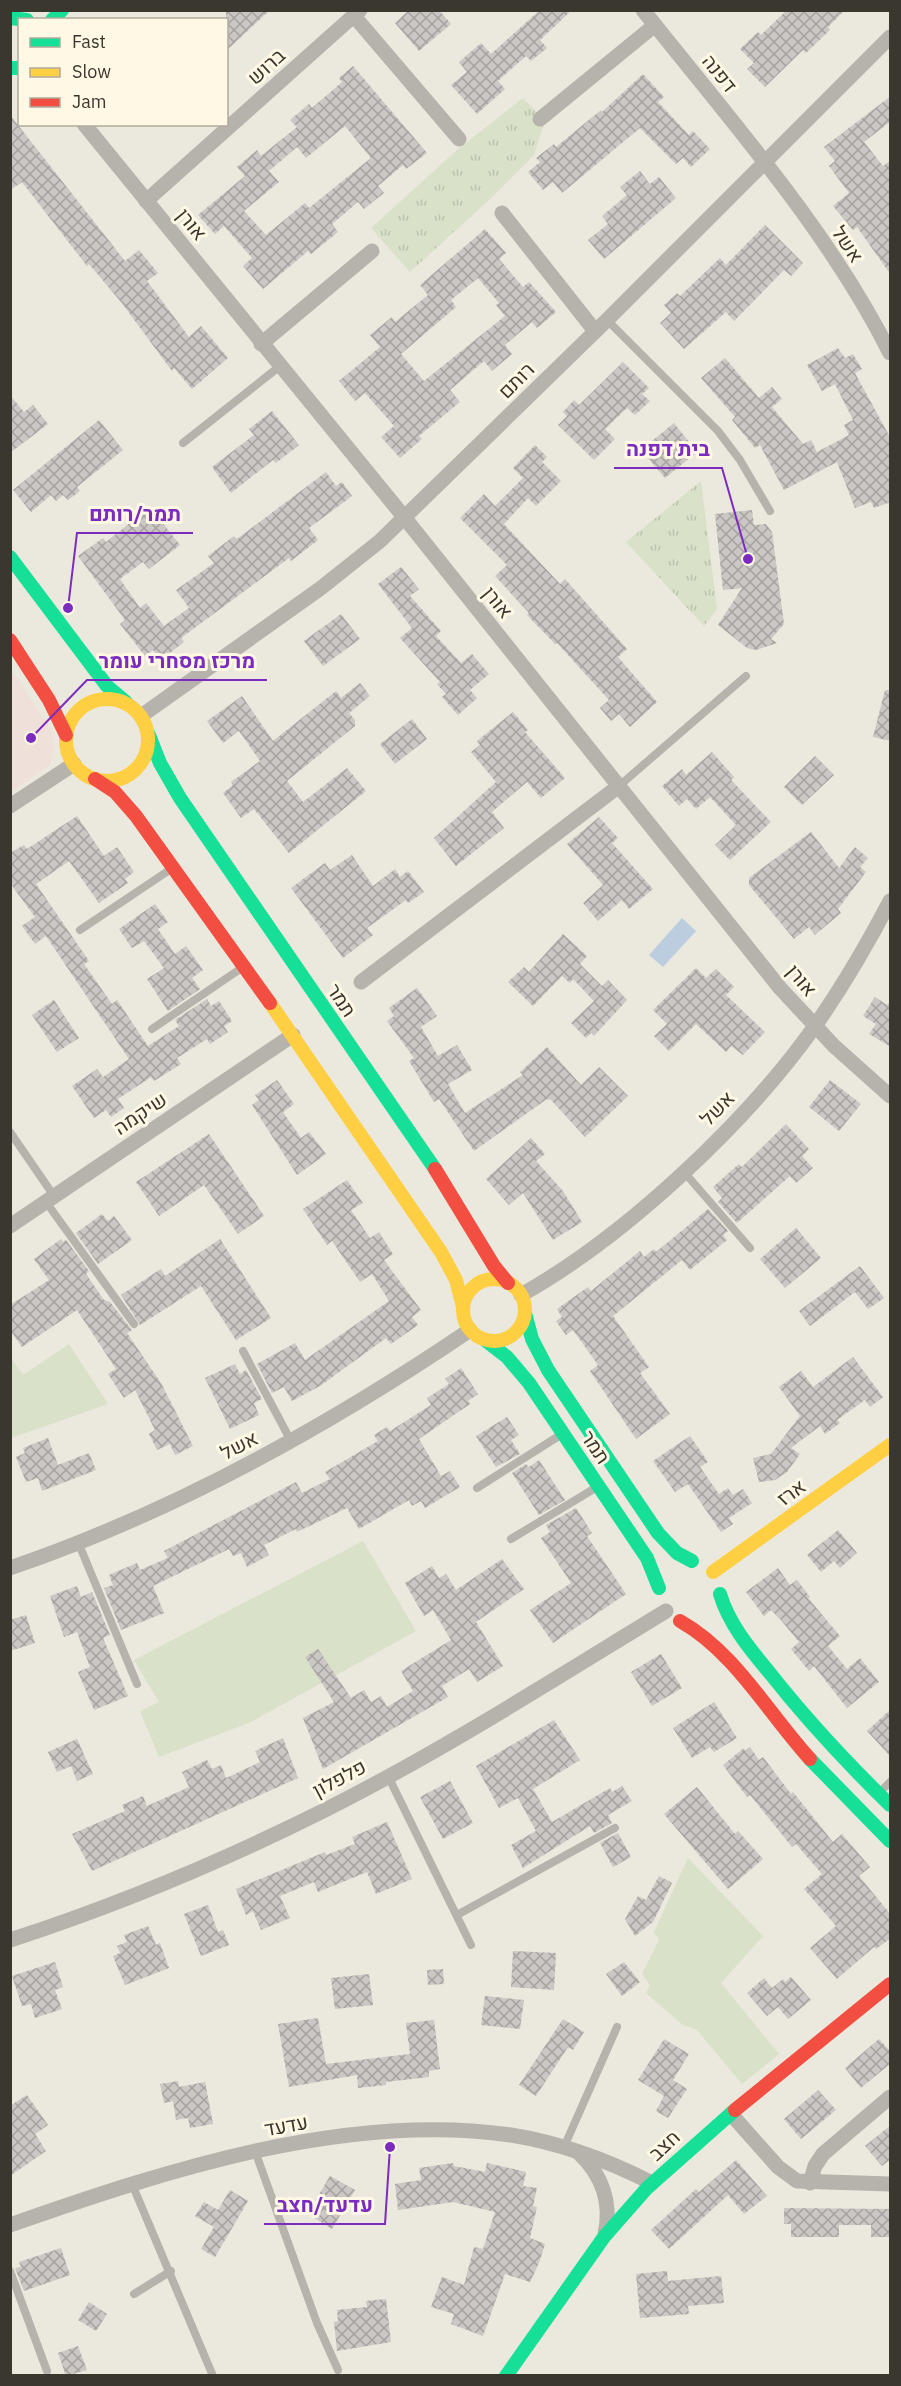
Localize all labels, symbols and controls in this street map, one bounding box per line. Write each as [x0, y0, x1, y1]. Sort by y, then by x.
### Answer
legend [18, 18, 228, 126]
text: Fast [72, 30, 106, 53]
street label: ברוש [241, 42, 291, 90]
street label: דפנה [696, 48, 744, 98]
text: Slow [72, 60, 111, 83]
text: Jam [72, 90, 107, 113]
street label: אורן [171, 202, 213, 246]
street label: אשל [826, 220, 870, 268]
street label: רותם [492, 356, 540, 404]
callout: בית דפנה [614, 429, 722, 468]
text: בית דפנה [626, 434, 711, 462]
callout: תמר/רותם [77, 494, 193, 533]
text: תמר/רותם [89, 499, 181, 527]
street label: אורן [477, 580, 519, 624]
callout: מרכז מסחרי עומר [87, 641, 267, 680]
text: מרכז מסחרי עומר [99, 646, 255, 674]
street label: אורן [781, 958, 823, 1002]
street label: תמר [321, 978, 363, 1022]
street label: שיקמה [108, 1085, 172, 1141]
street label: אשל [694, 1085, 740, 1131]
street label: אשל [216, 1424, 262, 1466]
street label: תמר [575, 1425, 617, 1469]
street label: ארז [771, 1472, 811, 1512]
street label: פלפלון [307, 1753, 371, 1803]
street label: עדעד [262, 2108, 310, 2142]
street label: חצב [643, 2124, 685, 2166]
callout: עדעד/חצב [264, 2185, 385, 2224]
text: עדעד/חצב [277, 2190, 373, 2218]

